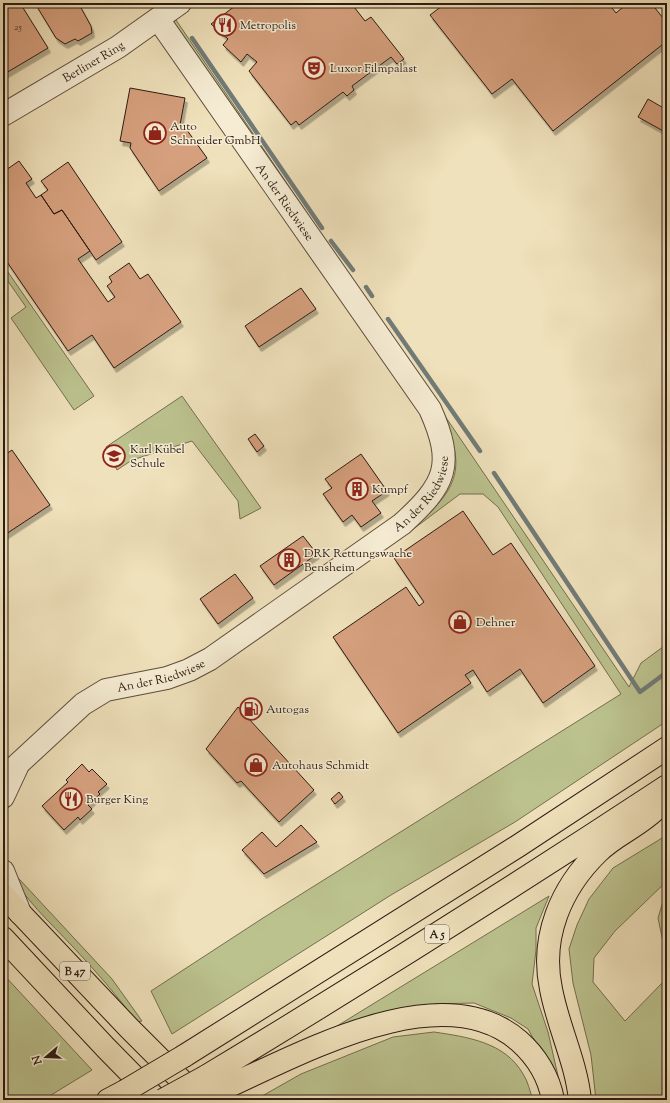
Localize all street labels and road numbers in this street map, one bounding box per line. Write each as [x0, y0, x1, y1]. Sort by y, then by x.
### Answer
street label: Berliner Ring [60, 37, 129, 88]
street label: An der Riedwiese [251, 160, 318, 245]
street label: An der Riedwiese [390, 455, 454, 537]
street label: An der Riedwiese [116, 655, 209, 698]
road number: A 5 [425, 925, 449, 943]
road number: B 47 [60, 962, 90, 980]

